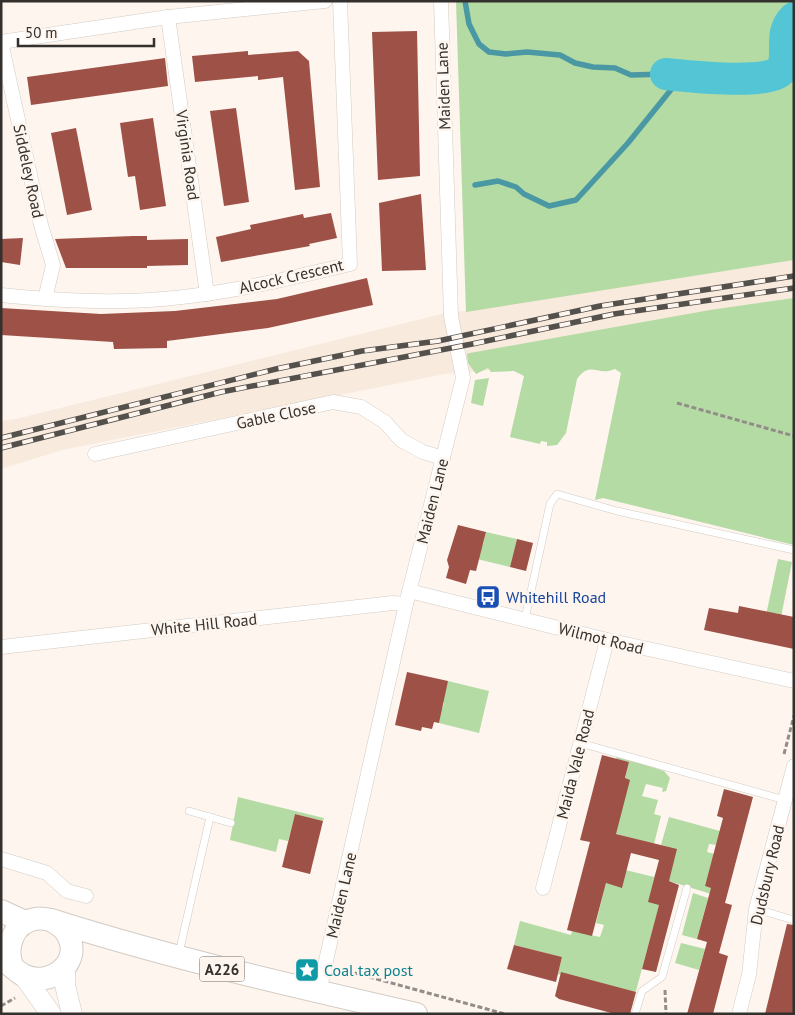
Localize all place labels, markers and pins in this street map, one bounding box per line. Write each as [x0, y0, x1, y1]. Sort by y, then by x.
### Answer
bus stop icon: Whitehill Road [475, 584, 501, 610]
place label: Whitehill Road [506, 587, 606, 607]
place icon: Coal tax post [294, 957, 320, 983]
place label: Coal tax post [324, 960, 413, 980]

